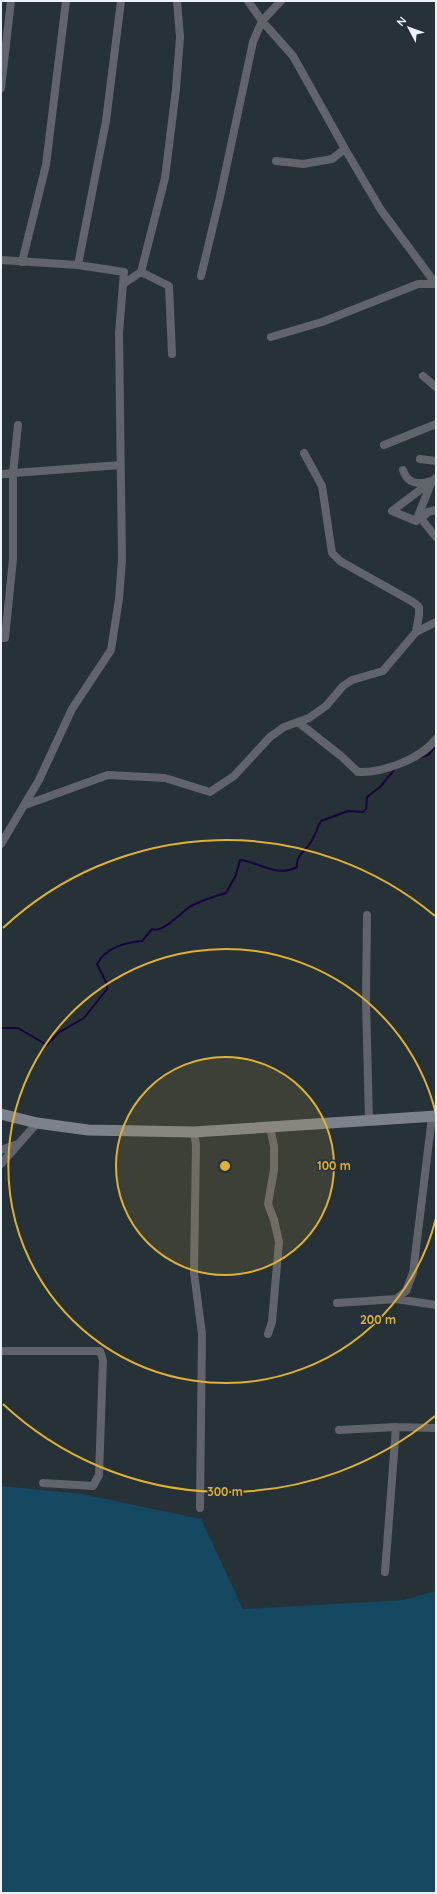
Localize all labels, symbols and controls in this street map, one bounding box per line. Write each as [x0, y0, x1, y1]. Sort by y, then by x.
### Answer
north arrow [389, 8, 429, 48]
text: N [394, 14, 409, 29]
text: 100 m [317, 1158, 351, 1173]
centre of rings [218, 1159, 232, 1173]
text: 200 m [360, 1312, 396, 1327]
text: 300 m [207, 1484, 243, 1499]

